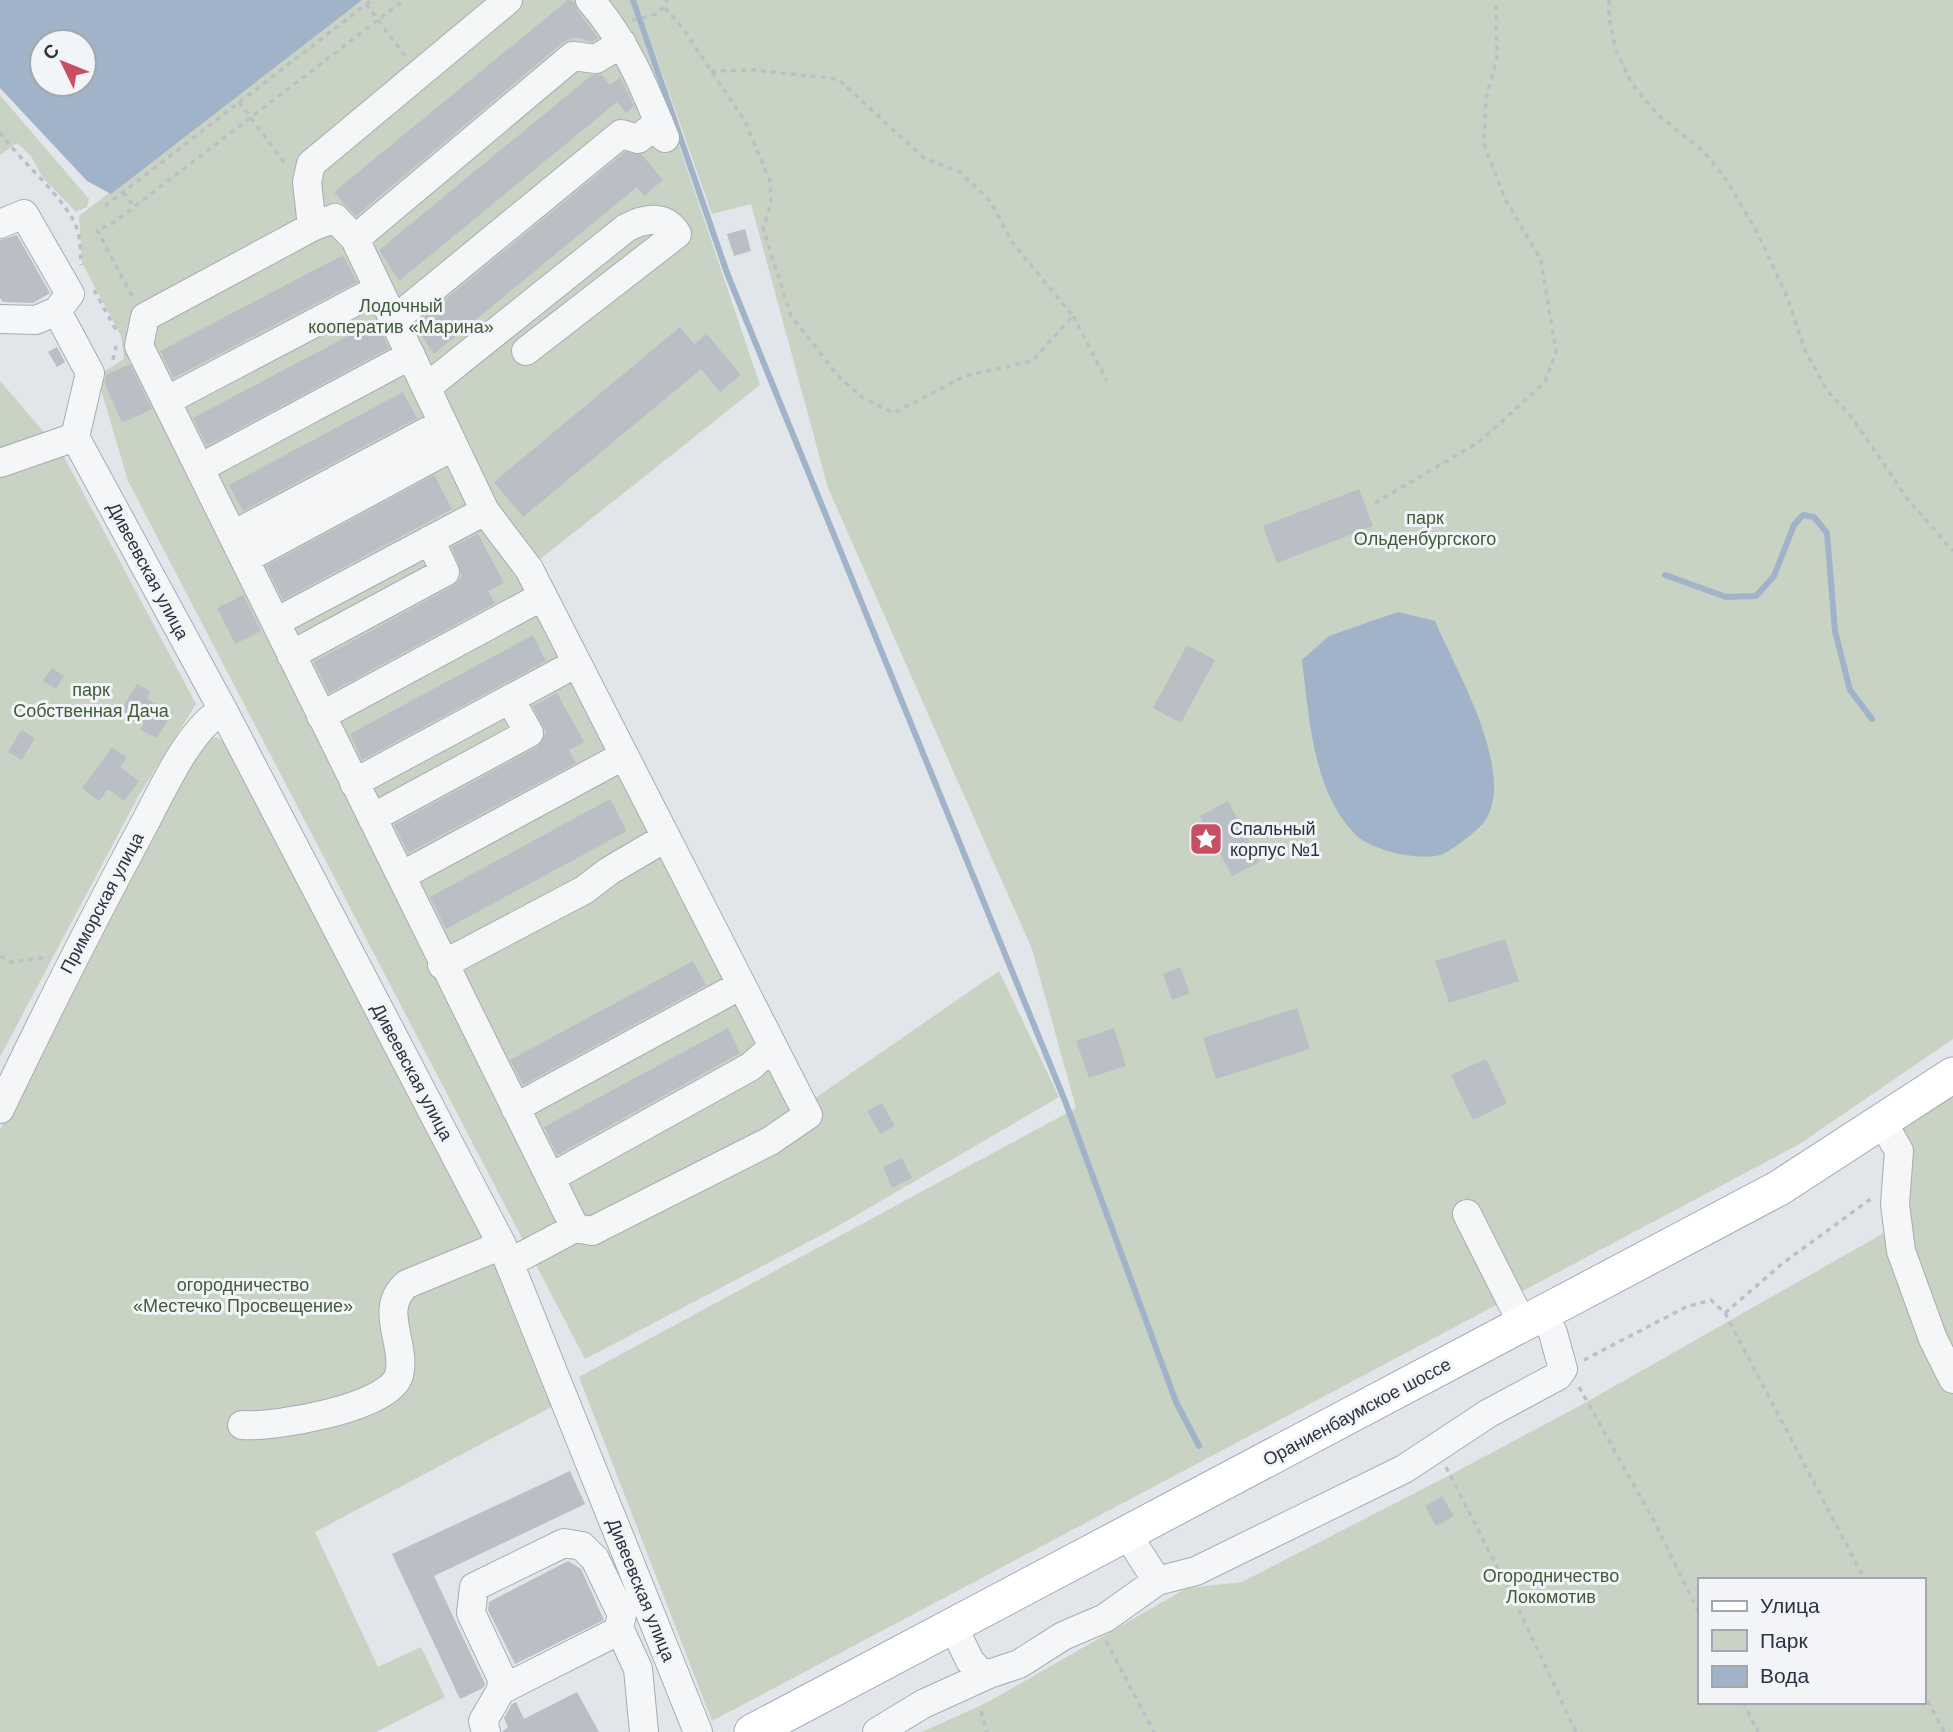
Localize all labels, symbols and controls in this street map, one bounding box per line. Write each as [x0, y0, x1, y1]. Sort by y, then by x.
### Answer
north arrow [28, 28, 98, 98]
text: С [39, 39, 63, 64]
park label: Лодочный кооператив «Марина» [308, 296, 494, 337]
street label: Дивеевская улица [103, 499, 193, 644]
park label: парк Ольденбургского [1354, 508, 1496, 549]
park label: парк Собственная Дача [13, 680, 170, 721]
place label: Спальный корпус №1 [1230, 819, 1320, 860]
place icon: Спальный корпус №1 [1187, 820, 1225, 858]
street label: Приморская улица [56, 828, 148, 977]
street label: Дивеевская улица [367, 1000, 457, 1145]
park label: огородничество «Местечко Просвещение» [133, 1275, 353, 1316]
street label: Ораниенбаумское шоссе [1260, 1354, 1454, 1470]
street label: Дивеевская улица [603, 1516, 679, 1665]
park label: Огородничество Локомотив [1483, 1566, 1619, 1607]
legend [1698, 1578, 1925, 1704]
text: Улица [1760, 1594, 1820, 1617]
text: Парк [1760, 1629, 1808, 1652]
text: Вода [1760, 1664, 1809, 1687]

